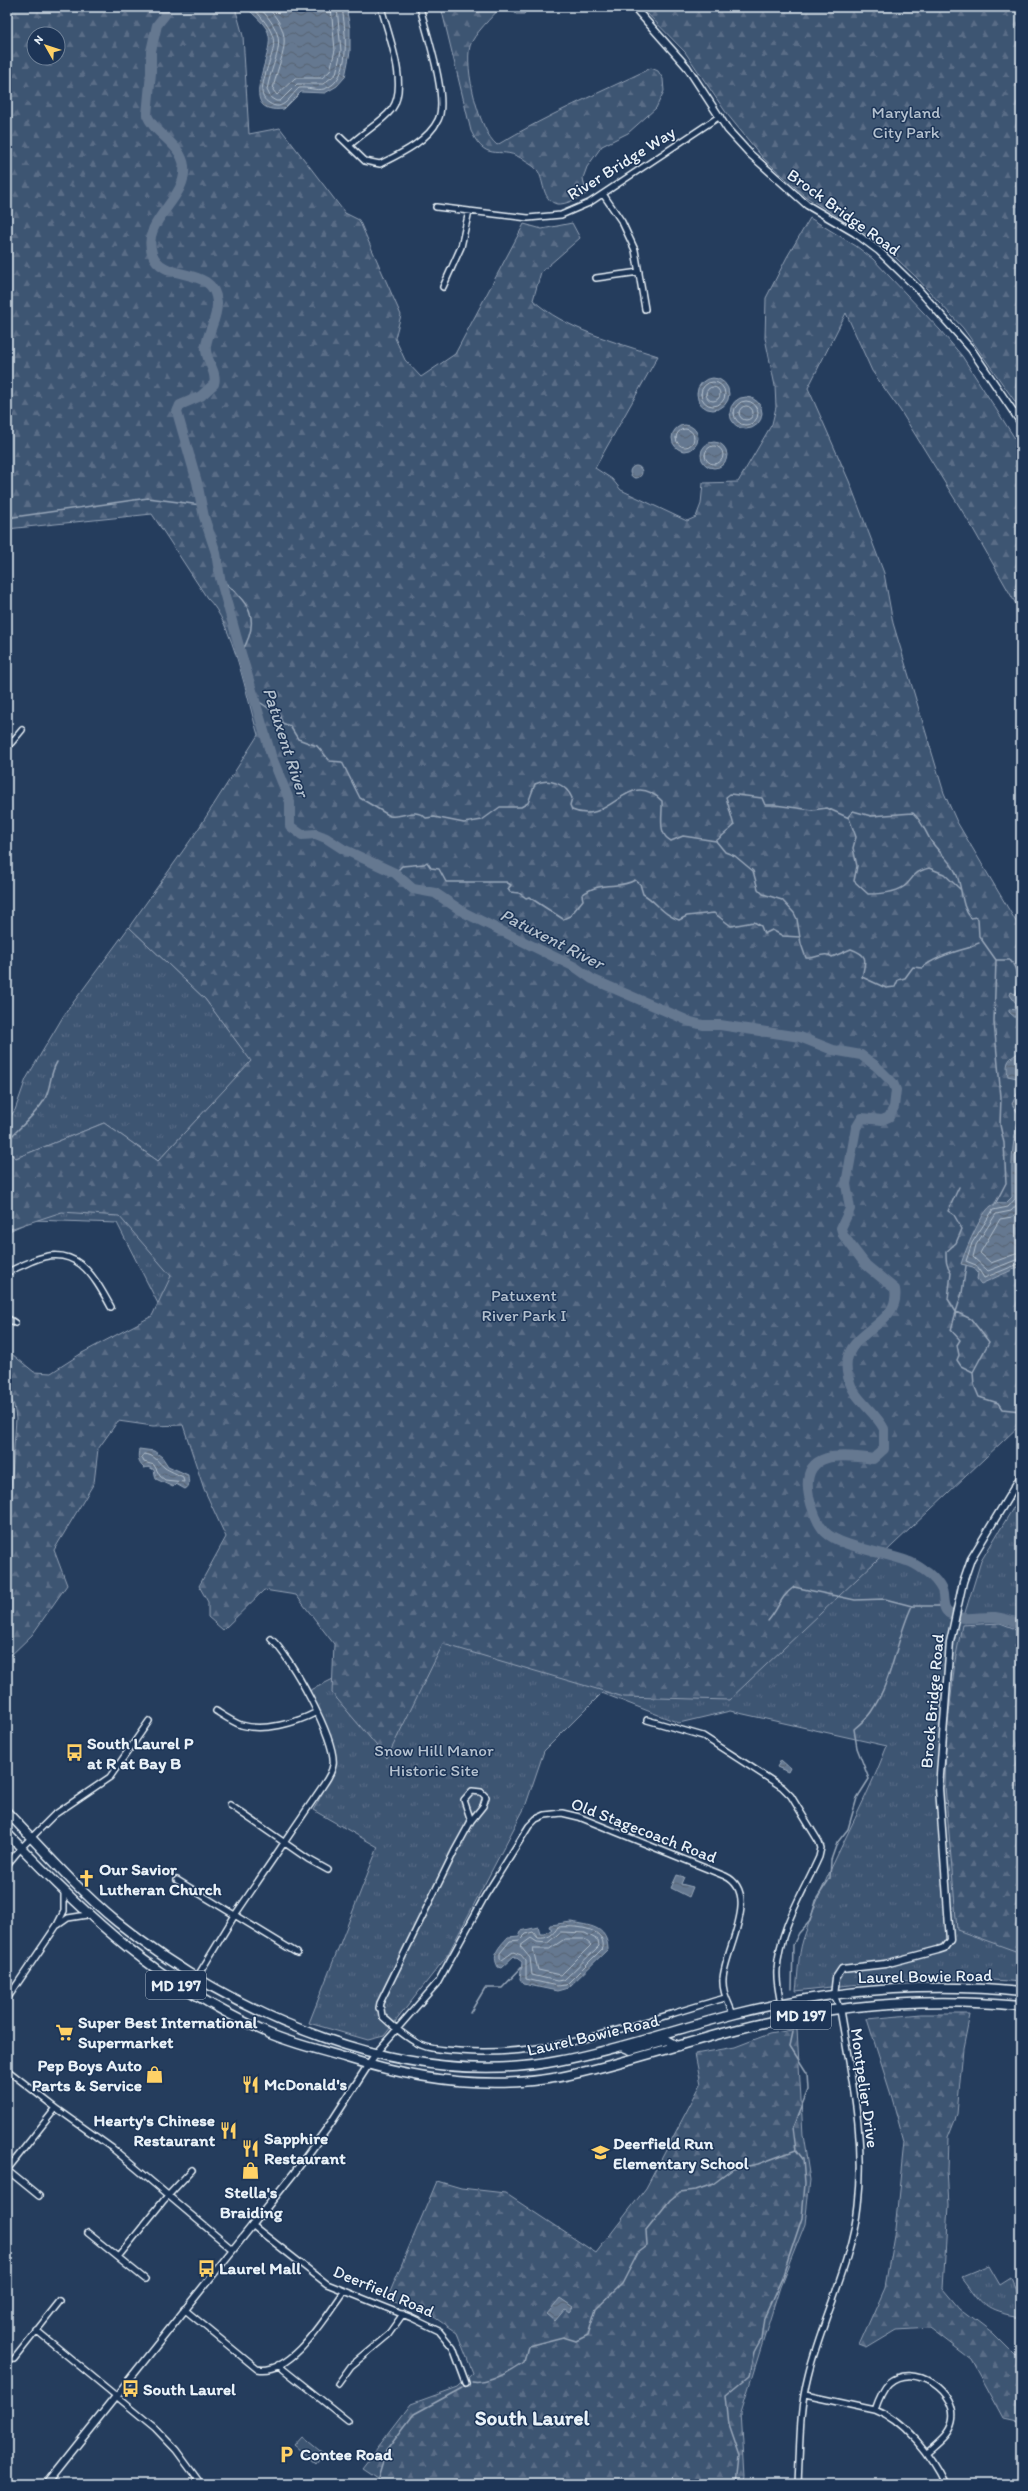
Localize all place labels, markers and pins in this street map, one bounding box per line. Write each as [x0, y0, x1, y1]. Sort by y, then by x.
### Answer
place label: South Laurel P at R at Bay B [87, 1733, 194, 1774]
bus stop icon: South Laurel P at R at Bay B [64, 1743, 84, 1763]
place label: Our Savior Lutheran Church [99, 1859, 222, 1899]
church icon: Our Savior Lutheran Church [76, 1869, 96, 1889]
place label: Super Best International Supermarket [78, 2012, 258, 2053]
supermarket icon: Super Best International Supermarket [55, 2022, 75, 2042]
place label: Pep Boys Auto Parts & Service [32, 2055, 142, 2095]
shop icon: Pep Boys Auto Parts & Service [145, 2065, 165, 2085]
restaurant icon: McDonald's [241, 2074, 261, 2094]
place label: McDonald's [264, 2074, 348, 2094]
place label: Hearty's Chinese Restaurant [94, 2110, 216, 2150]
restaurant icon: Hearty's Chinese Restaurant [218, 2120, 238, 2140]
place label: Sapphire Restaurant [264, 2128, 346, 2168]
place label: Deerfield Run Elementary School [613, 2133, 749, 2174]
restaurant icon: Sapphire Restaurant [241, 2138, 261, 2158]
school or university icon: Deerfield Run Elementary School [590, 2143, 610, 2163]
shop icon: Stella's Braiding [241, 2160, 261, 2180]
place label: Stella's Braiding [220, 2182, 283, 2223]
bus stop icon: Laurel Mall [196, 2258, 216, 2278]
place label: Laurel Mall [219, 2258, 301, 2278]
bus stop icon: South Laurel [120, 2379, 140, 2399]
place label: South Laurel [143, 2379, 236, 2399]
parking icon: Contee Road [277, 2444, 297, 2464]
place label: Contee Road [300, 2444, 393, 2464]

